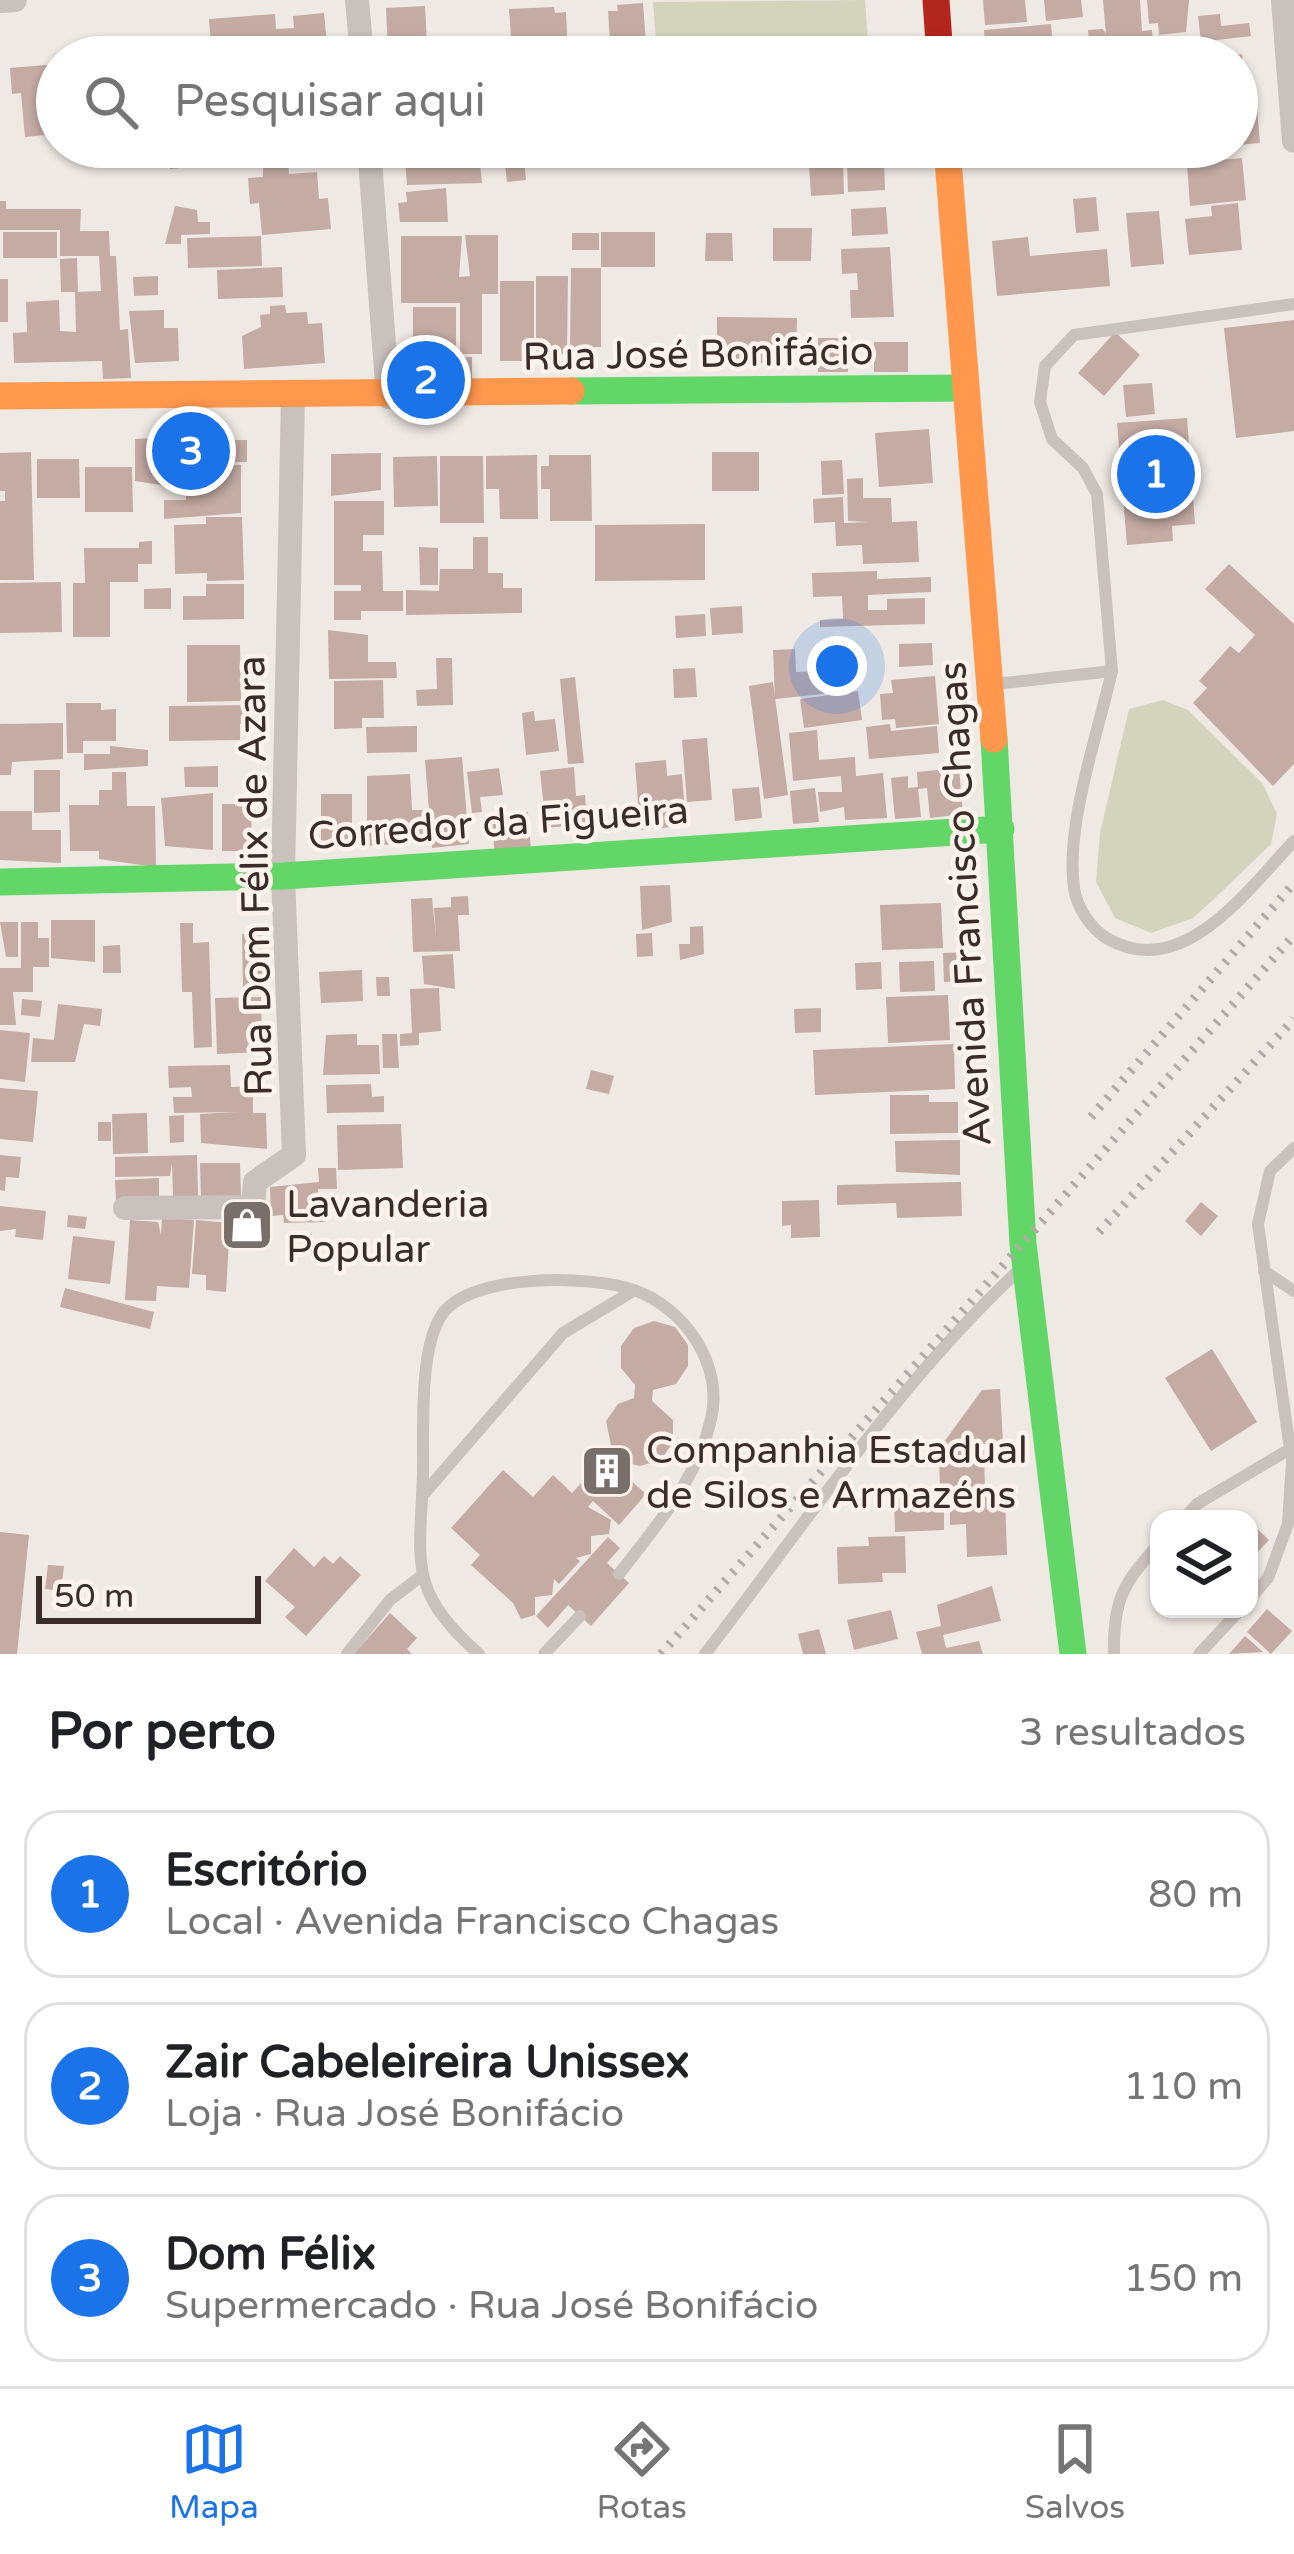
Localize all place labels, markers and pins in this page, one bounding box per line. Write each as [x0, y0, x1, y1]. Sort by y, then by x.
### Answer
pin: 2 [387, 335, 465, 425]
pin: 3 [152, 406, 230, 496]
pin: 1 [1117, 429, 1195, 519]
place label: Lavanderia Popular [286, 1181, 489, 1273]
shop icon: Lavanderia Popular [219, 1197, 275, 1253]
place label: Companhia Estadual de Silos e Armazéns [646, 1427, 1028, 1519]
building icon: Companhia Estadual de Silos e Armazéns [579, 1443, 635, 1499]

